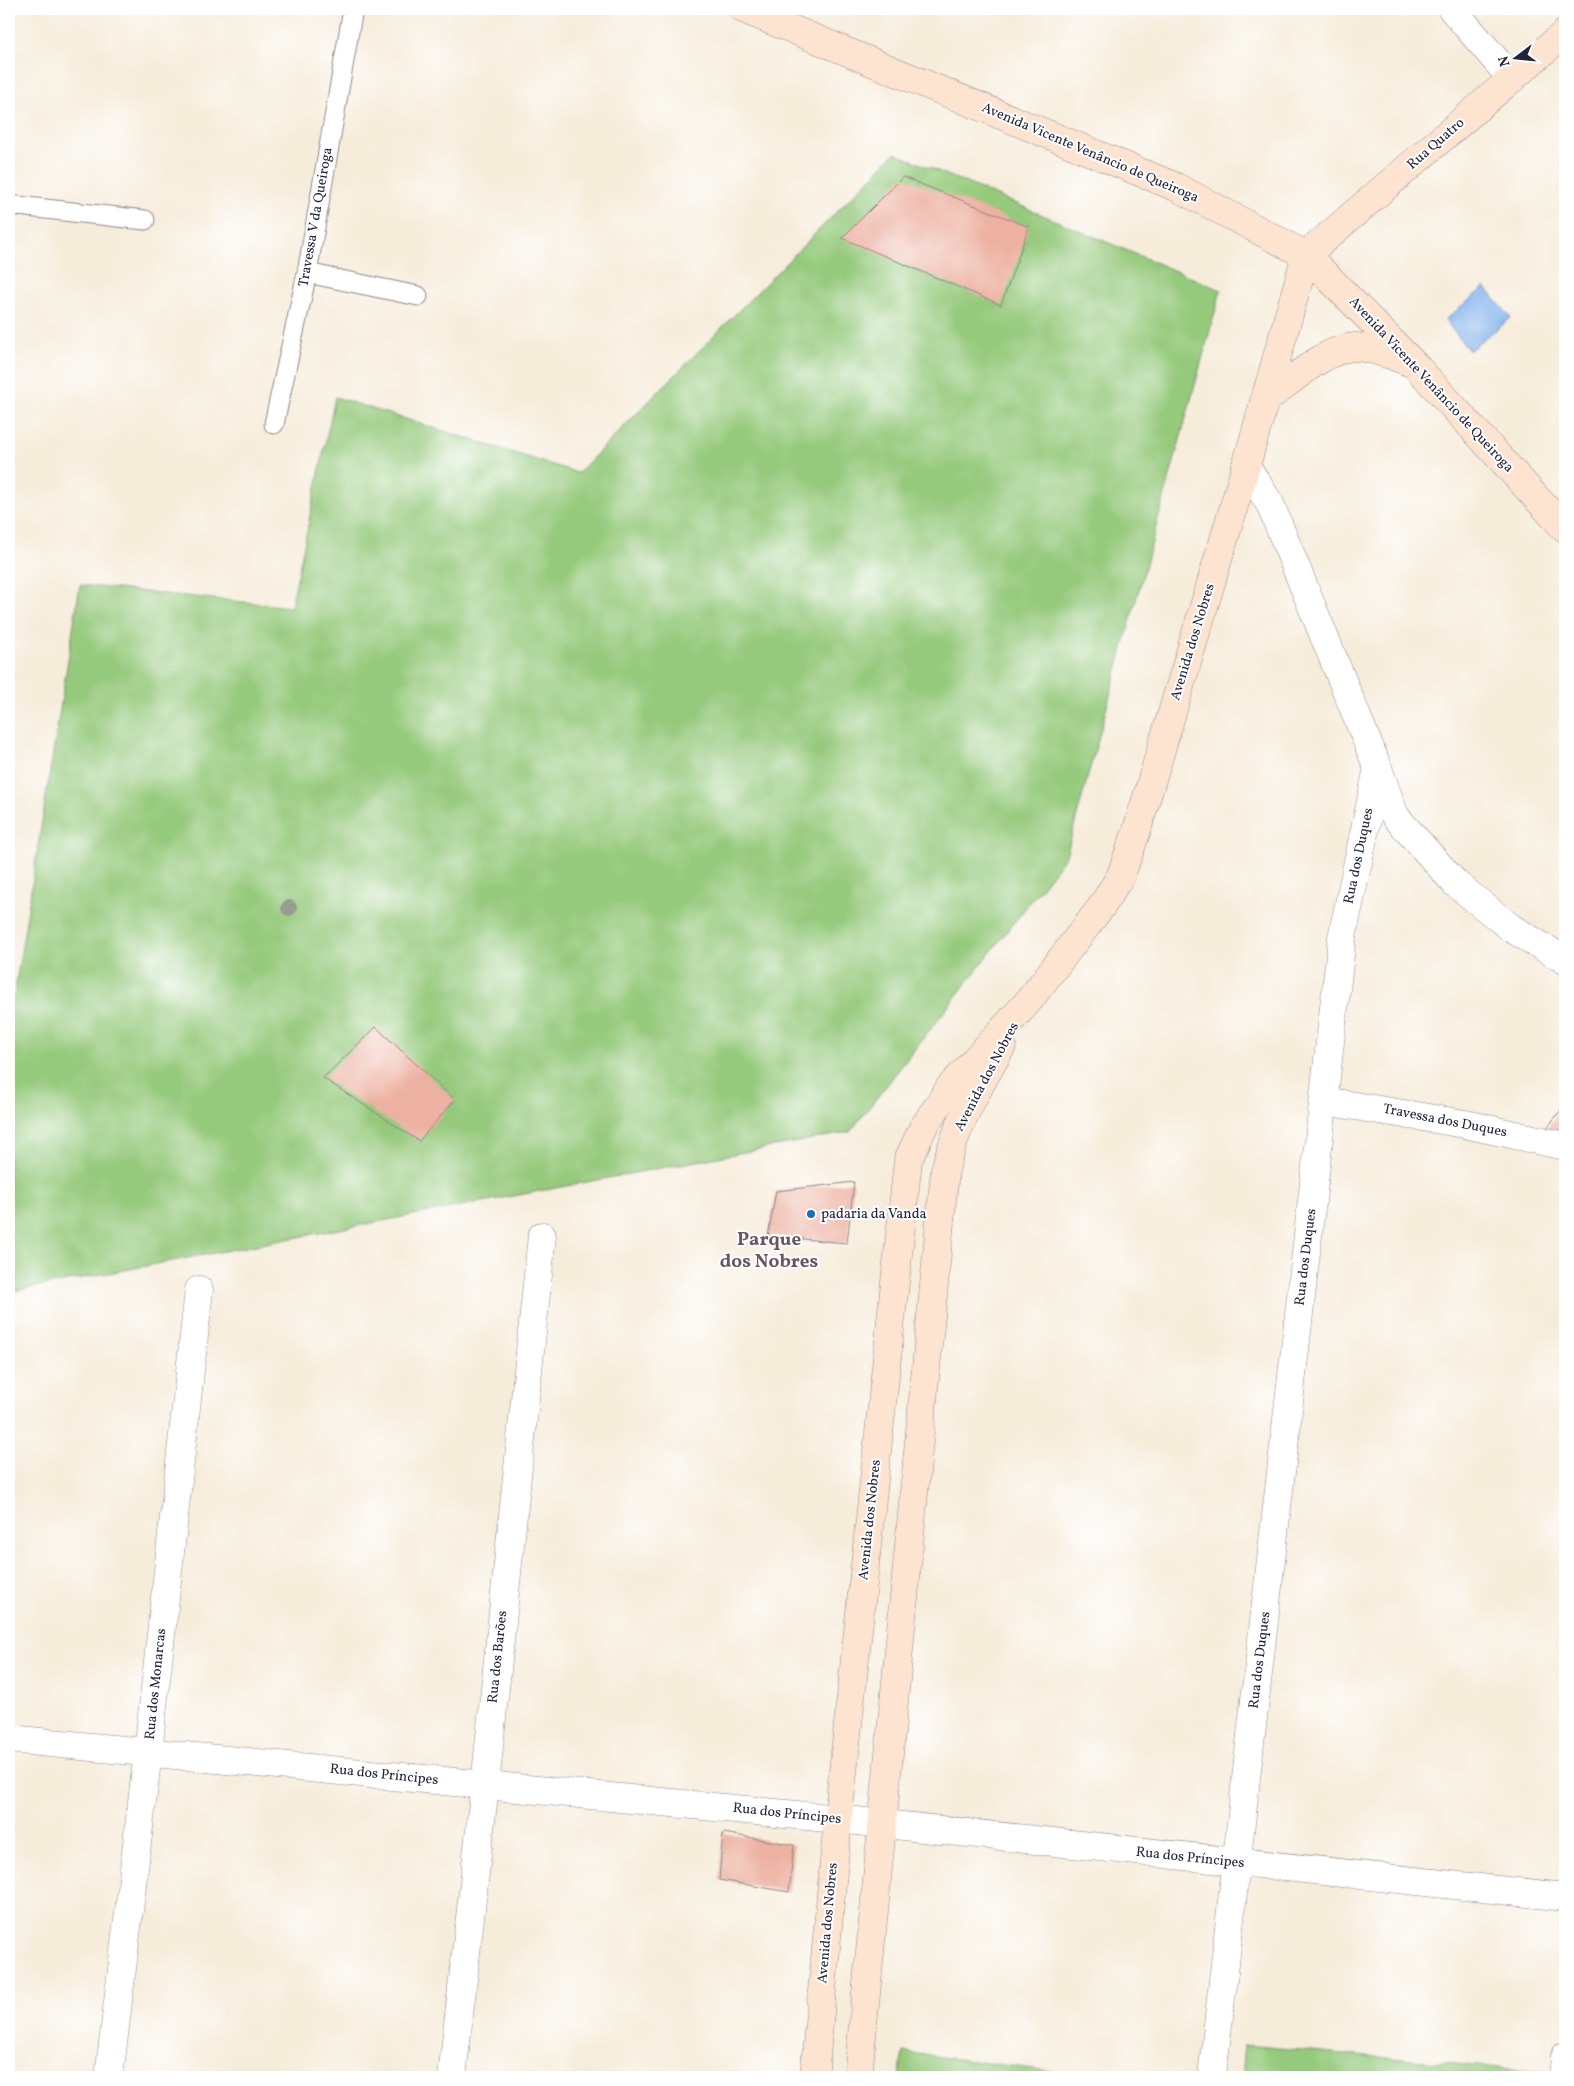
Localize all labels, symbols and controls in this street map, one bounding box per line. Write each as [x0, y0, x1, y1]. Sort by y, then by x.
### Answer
north arrow [1492, 32, 1542, 82]
text: N [1494, 54, 1515, 69]
street label: Avenida Vicente Venâncio de Queiroga [979, 99, 1201, 207]
street label: Rua Quatro [1403, 114, 1469, 174]
street label: Travessa V da Queiroga [294, 146, 338, 288]
street label: Avenida Vicente Venâncio de Queiroga [1344, 293, 1518, 477]
street label: Avenida dos Nobres [1166, 581, 1220, 703]
street label: Rua dos Duques [1340, 806, 1378, 906]
street label: Avenida dos Nobres [950, 1019, 1024, 1135]
street label: Travessa dos Duques [1381, 1100, 1509, 1142]
place label: padaria da Vanda [821, 1205, 927, 1224]
street label: Rua dos Duques [1291, 1207, 1321, 1307]
marker: padaria da Vanda [805, 1208, 817, 1220]
district label: Parque dos Nobres [720, 1227, 818, 1275]
street label: Avenida dos Nobres [854, 1459, 886, 1581]
street label: Rua dos Barões [484, 1610, 512, 1704]
street label: Rua dos Duques [1245, 1610, 1275, 1710]
street label: Rua dos Monarcas [141, 1627, 171, 1741]
street label: Rua dos Príncipes [329, 1760, 439, 1790]
street label: Rua dos Príncipes [732, 1799, 842, 1829]
street label: Rua dos Príncipes [1135, 1843, 1245, 1873]
street label: Avenida dos Nobres [813, 1862, 843, 1984]

